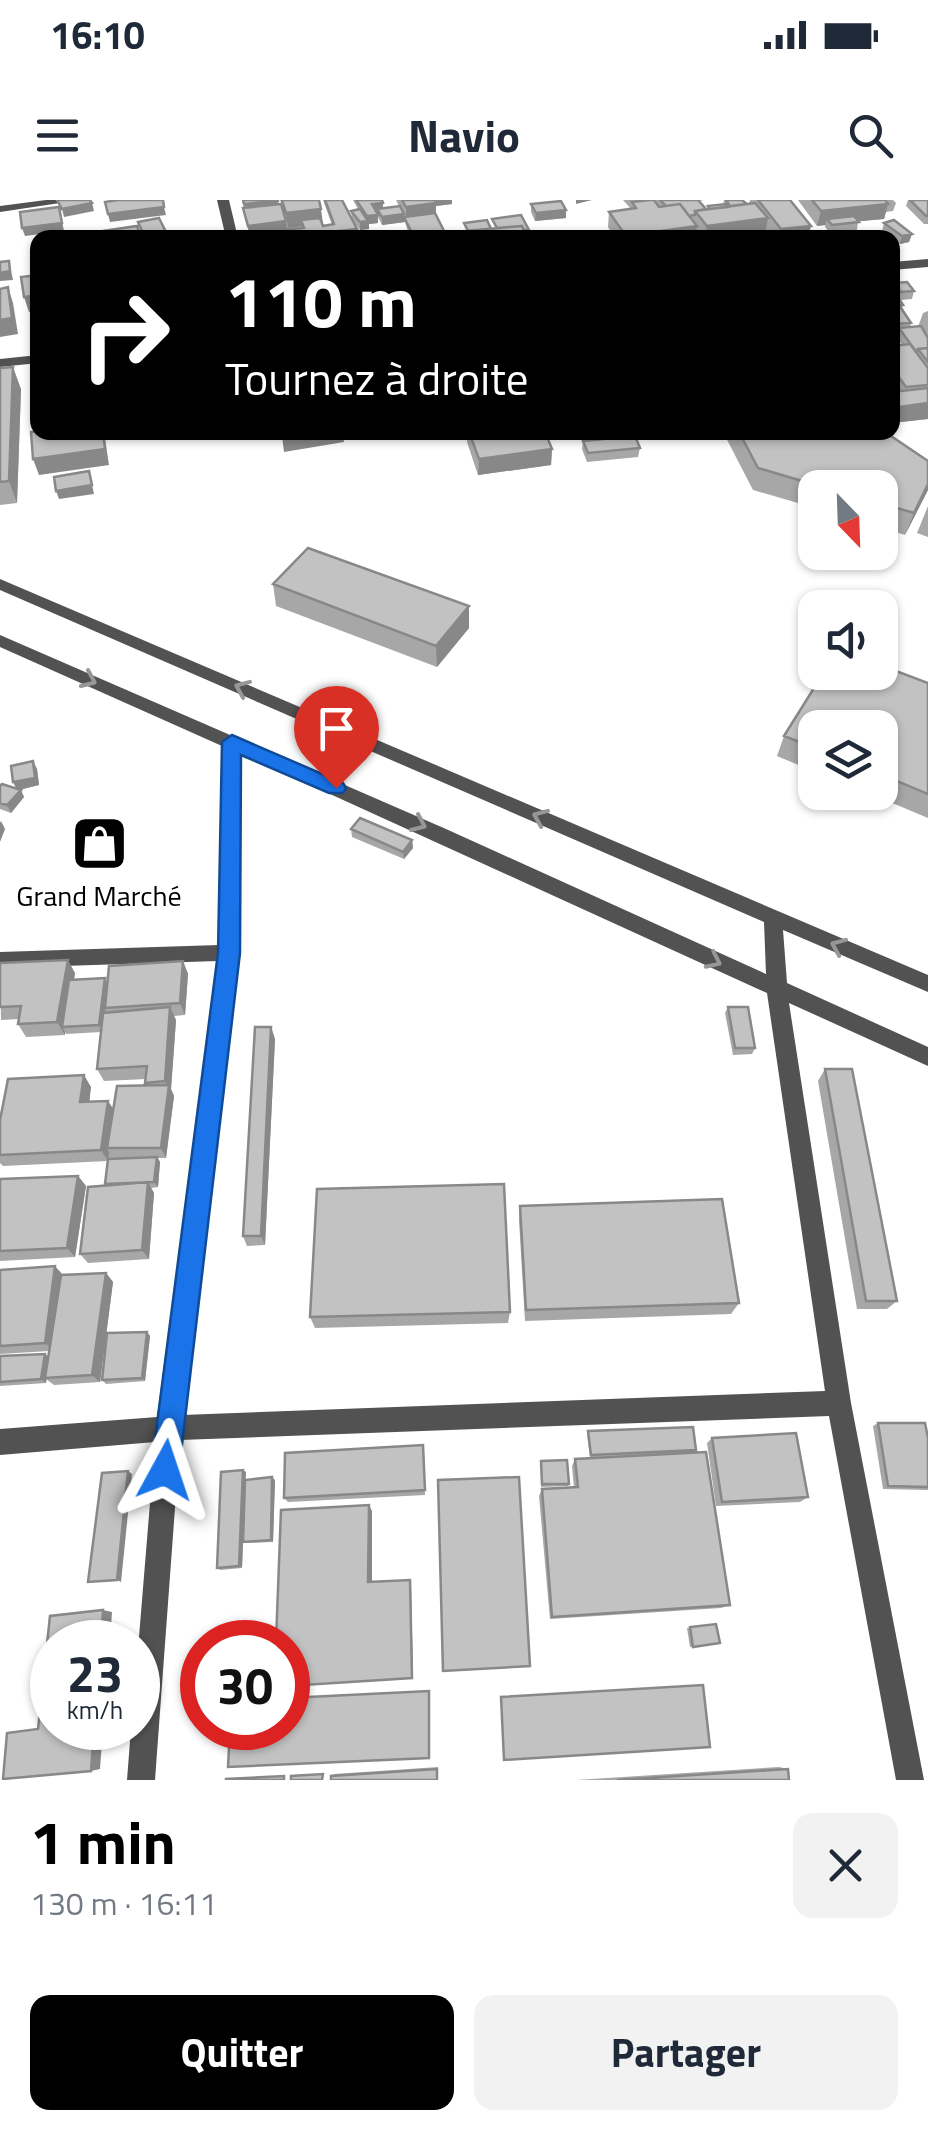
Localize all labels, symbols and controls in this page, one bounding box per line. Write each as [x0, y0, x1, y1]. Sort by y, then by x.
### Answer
text: 16:10 [50, 6, 145, 64]
text: Navio [408, 101, 520, 169]
icon: menu [30, 108, 85, 163]
icon: search [843, 108, 898, 163]
text: 110 m [225, 248, 417, 354]
icon: right [60, 270, 190, 400]
text: Tournez à droite [225, 344, 529, 412]
north arrow [798, 470, 898, 570]
map controls [798, 470, 898, 810]
button: sound [798, 590, 898, 690]
one-way arrow [79, 668, 97, 688]
one-way arrow [234, 680, 252, 700]
pin [294, 686, 379, 789]
icon: arrive [309, 701, 364, 756]
button: layers [798, 710, 898, 810]
one-way arrow [532, 809, 550, 829]
one-way arrow [409, 812, 427, 832]
shop icon: Grand Marché [69, 814, 129, 874]
place label: Grand Marché [16, 874, 182, 917]
one-way arrow [830, 938, 848, 958]
one-way arrow [704, 949, 722, 969]
position arrow [113, 1418, 217, 1522]
speed limit sign: 30 [180, 1620, 310, 1750]
text: 23 [67, 1635, 123, 1711]
text: km/h [67, 1691, 123, 1729]
text: 1 min [30, 1796, 176, 1887]
button: close [793, 1813, 898, 1918]
text: 130 m · 16:11 [30, 1879, 217, 1927]
button: Quitter [30, 1995, 454, 2110]
button: Partager [474, 1995, 898, 2110]

